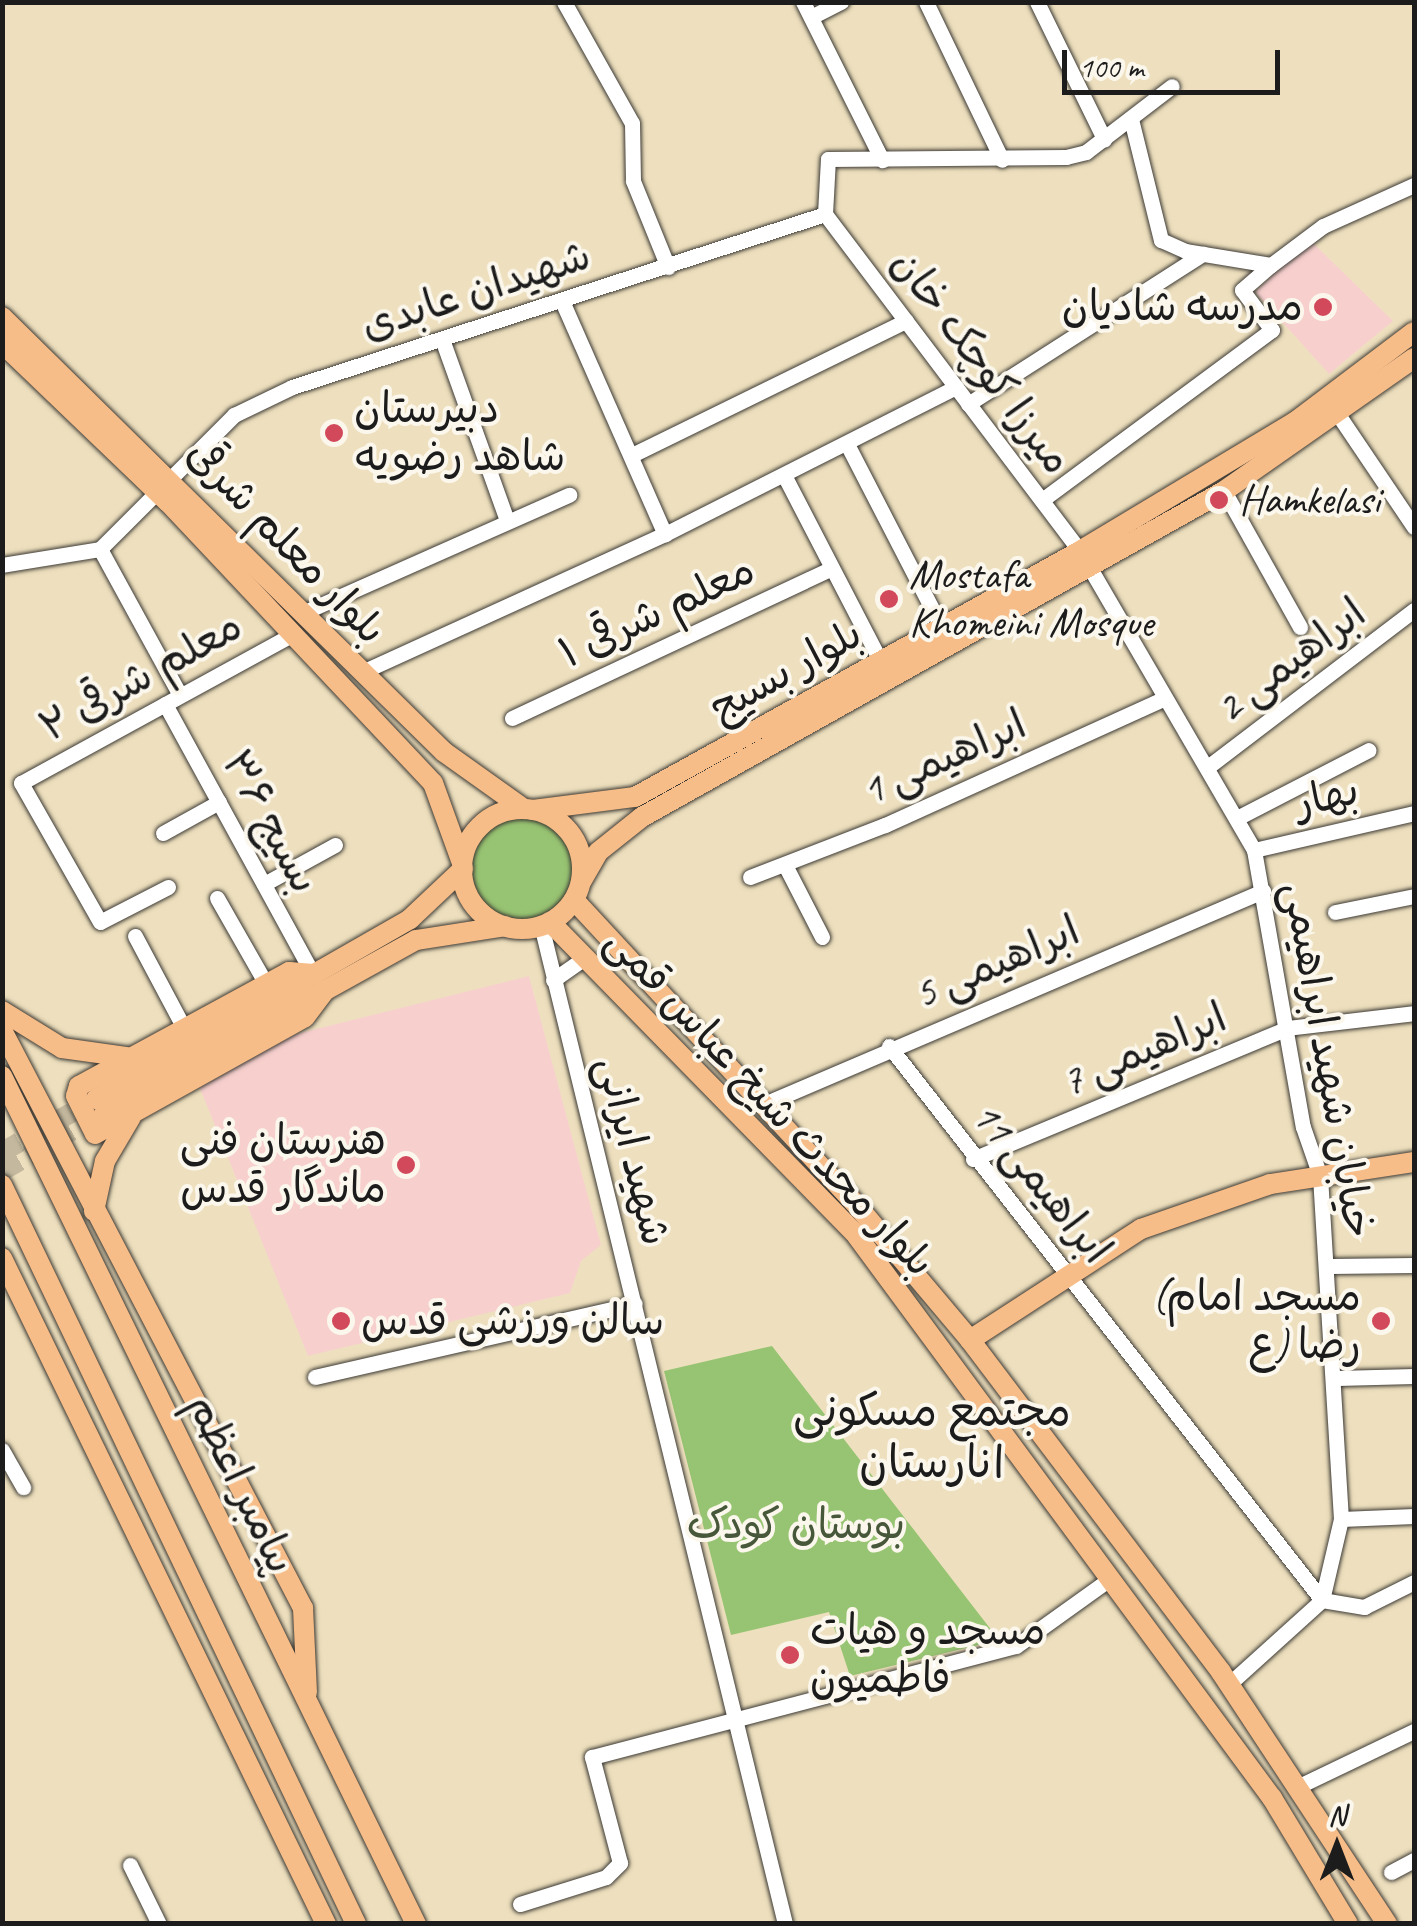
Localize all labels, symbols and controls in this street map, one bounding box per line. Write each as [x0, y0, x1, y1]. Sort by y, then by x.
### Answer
scale bar [1067, 30, 1284, 92]
text: 100 m [1079, 48, 1144, 86]
street label: شهیدان عابدی [355, 230, 597, 352]
street label: میرزا کوچک خان [880, 240, 1082, 484]
place label: مدرسه شادیان [1062, 282, 1303, 332]
marker: مدرسه شادیان [1312, 296, 1334, 318]
place label: دبیرستان شاهد رضویه [354, 384, 565, 482]
marker: دبیرستان شاهد رضویه [323, 422, 345, 444]
street label: بلوار معلم شرقی [176, 429, 396, 655]
place label: Hamkelasi [1239, 475, 1380, 525]
marker: Hamkelasi [1208, 489, 1230, 511]
street label: معلم شرقی ۱ [551, 545, 763, 679]
place label: Mostafa Khomeini Mosque [909, 550, 1153, 648]
marker: Mostafa Khomeini Mosque [878, 588, 900, 610]
street label: ابراهیمی 2 [1206, 588, 1376, 734]
street label: معلم شرقی ۲ [31, 601, 251, 753]
street label: بلوار بسیج [701, 609, 871, 733]
street label: ابراهیمی 1 [854, 699, 1034, 817]
street label: بسیج ۳۶ [210, 742, 330, 902]
street label: بهار [1290, 765, 1364, 829]
street label: خیابان شهید ابراهیمی [1272, 878, 1384, 1242]
street label: ابراهیمی 5 [907, 906, 1087, 1020]
street label: بلوار محدث شیخ عباس قمی [595, 917, 945, 1287]
street label: ابراهیمی 7 [1054, 993, 1234, 1107]
street label: شهید ایرانی [585, 1051, 681, 1251]
street label: ابراهیمی 11 [961, 1092, 1121, 1274]
place label: هنرستان فنی ماندگار قدس [180, 1116, 386, 1214]
marker: هنرستان فنی ماندگار قدس [395, 1154, 417, 1176]
place label: (مسجد امام رضا (ع [1152, 1272, 1361, 1370]
place label: سالن ورزشی قدس [361, 1296, 664, 1346]
marker: سالن ورزشی قدس [330, 1310, 352, 1332]
marker: (مسجد امام رضا (ع [1370, 1310, 1392, 1332]
district label: مجتمع مسکونی انارستان [793, 1384, 1071, 1490]
street label: پیامبر اعظم [176, 1386, 306, 1582]
park label: بوستان کودک [687, 1500, 905, 1550]
place label: مسجد و هیات فاطمیون [810, 1606, 1045, 1704]
marker: مسجد و هیات فاطمیون [779, 1644, 801, 1666]
north arrow [1287, 1796, 1387, 1896]
text: N [1328, 1798, 1346, 1833]

